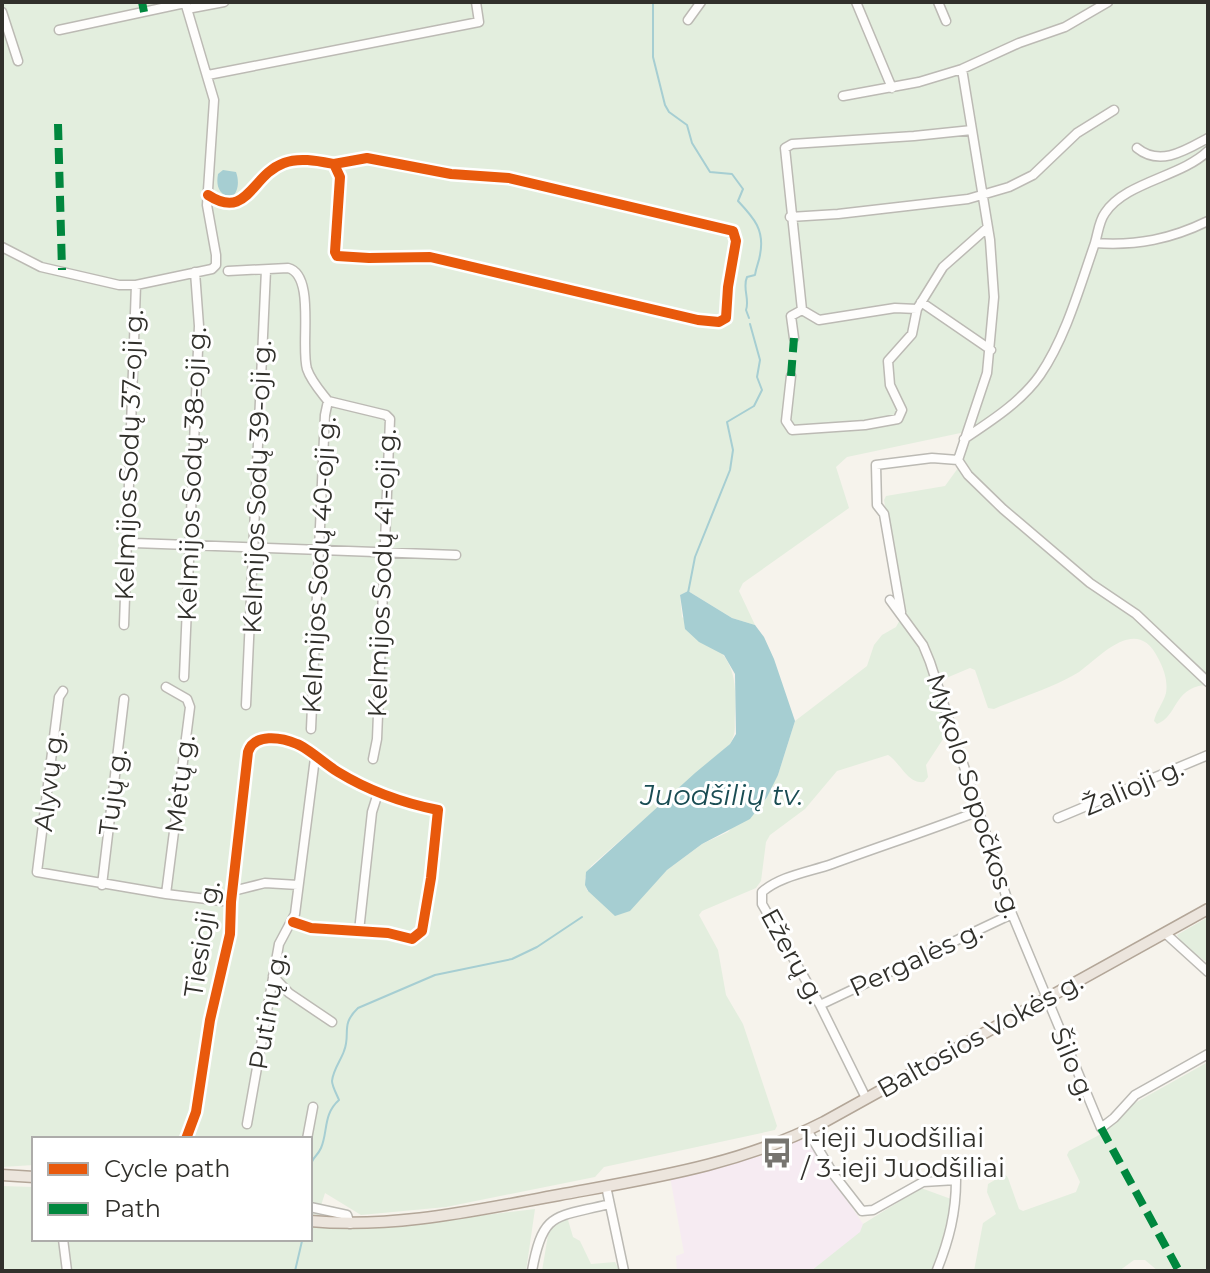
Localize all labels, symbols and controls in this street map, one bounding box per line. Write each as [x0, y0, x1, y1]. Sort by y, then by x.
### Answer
street label: Kelmijos Sodų 37-oji g. [108, 309, 150, 601]
street label: Kelmijos Sodų 38-oji g. [171, 326, 213, 622]
street label: Kelmijos Sodų 39-oji g. [236, 340, 278, 634]
street label: Kelmijos Sodų 40-oji g. [295, 416, 343, 714]
street label: Kelmijos Sodų 41-oji g. [361, 428, 403, 718]
street label: Mykolo Sopočkos g. [919, 670, 1029, 922]
street label: Alyvų g. [27, 729, 71, 833]
street label: Mėtų g. [158, 733, 202, 835]
street label: Tujų g. [92, 747, 134, 837]
street label: Žalioji g. [1078, 751, 1188, 823]
water label: Juodšilių tv. [639, 778, 803, 812]
street label: Tiesioji g. [177, 878, 227, 1000]
street label: Ežerų g. [754, 903, 832, 1009]
street label: Pergalės g. [845, 914, 987, 1004]
street label: Putinų g. [242, 950, 294, 1072]
street label: Baltosios Vokės g. [872, 965, 1088, 1105]
street label: Šilo g. [1043, 1023, 1103, 1105]
place label: 1-ieji Juodšiliai / 3-ieji Juodšiliai [800, 1122, 1005, 1184]
bus stop icon: 1-ieji Juodšiliai / 3-ieji Juodšiliai [760, 1136, 794, 1170]
legend [32, 1137, 312, 1241]
text: Cycle path [104, 1154, 231, 1183]
text: Path [104, 1194, 161, 1223]

